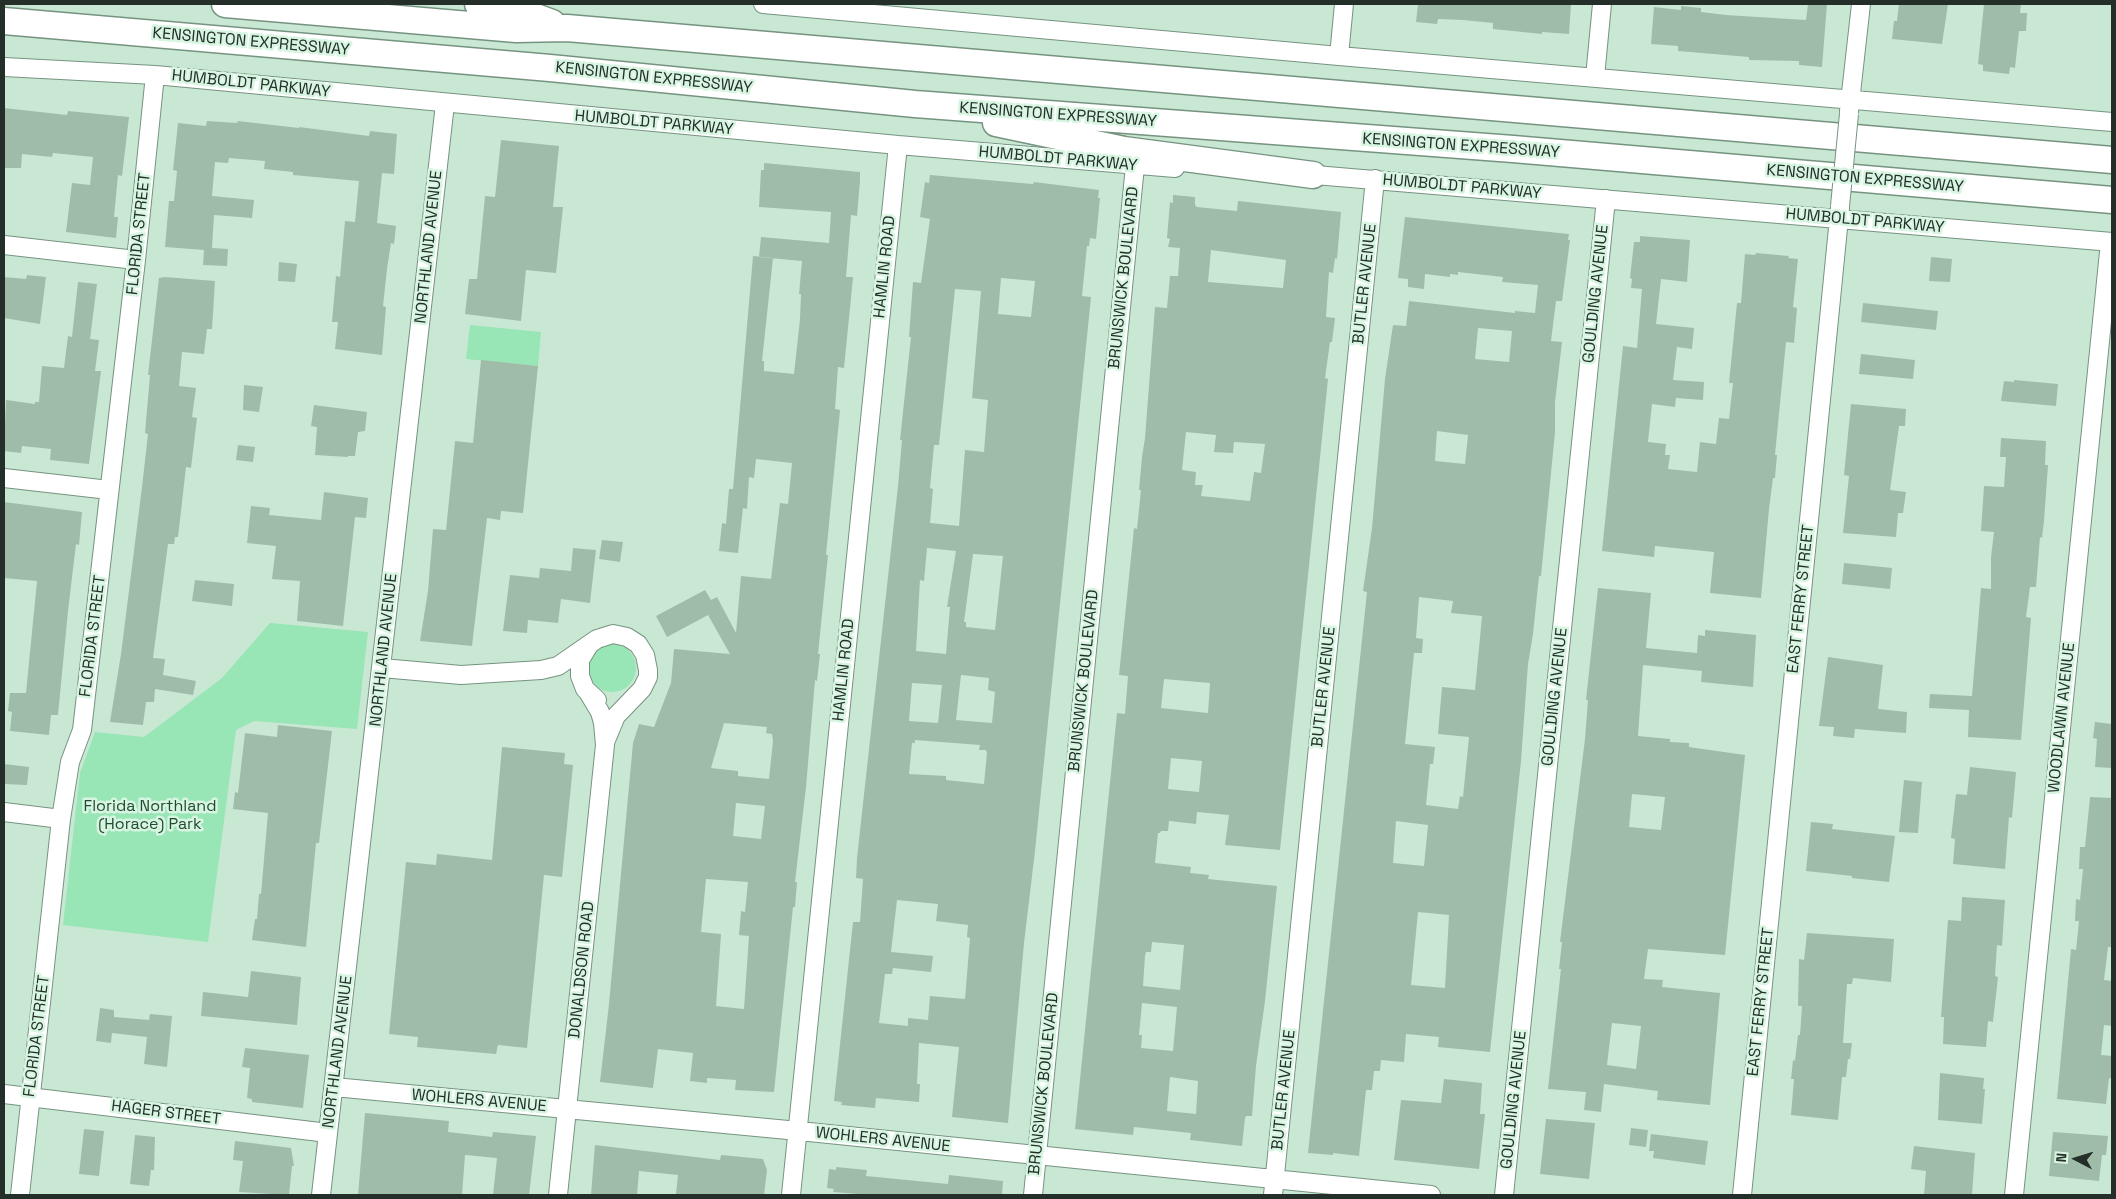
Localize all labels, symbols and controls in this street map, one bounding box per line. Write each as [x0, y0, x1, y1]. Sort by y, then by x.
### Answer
street label: KENSINGTON EXPRESSWAY [152, 24, 350, 60]
street label: KENSINGTON EXPRESSWAY [555, 58, 753, 98]
street label: HUMBOLDT PARKWAY [171, 66, 331, 102]
street label: KENSINGTON EXPRESSWAY [959, 99, 1157, 131]
street label: HUMBOLDT PARKWAY [574, 106, 734, 140]
street label: KENSINGTON EXPRESSWAY [1362, 130, 1560, 162]
street label: HUMBOLDT PARKWAY [978, 142, 1138, 176]
street label: KENSINGTON EXPRESSWAY [1766, 161, 1964, 197]
street label: NORTHLAND AVENUE [411, 170, 447, 324]
street label: HUMBOLDT PARKWAY [1382, 170, 1542, 204]
street label: FLORIDA STREET [123, 172, 155, 296]
street label: BRUNSWICK BOULEVARD [1105, 186, 1143, 370]
street label: HUMBOLDT PARKWAY [1785, 204, 1945, 238]
street label: HAMLIN ROAD [870, 215, 900, 319]
street label: BUTLER AVENUE [1349, 223, 1381, 345]
street label: GOULDING AVENUE [1579, 224, 1613, 364]
street label: EAST FERRY STREET [1784, 524, 1818, 674]
street label: NORTHLAND AVENUE [366, 573, 402, 727]
street label: FLORIDA STREET [76, 574, 110, 698]
street label: BRUNSWICK BOULEVARD [1065, 589, 1103, 773]
street label: HAMLIN ROAD [829, 618, 859, 722]
street label: BUTLER AVENUE [1308, 626, 1340, 748]
street label: GOULDING AVENUE [1538, 627, 1572, 767]
street label: WOODLAWN AVENUE [2045, 642, 2079, 794]
park label: Florida Northland (Horace) Park [84, 797, 216, 835]
street label: DONALDSON ROAD [565, 900, 599, 1040]
street label: EAST FERRY STREET [1744, 927, 1778, 1077]
street label: FLORIDA STREET [20, 974, 54, 1098]
street label: NORTHLAND AVENUE [319, 975, 357, 1129]
street label: BRUNSWICK BOULEVARD [1025, 992, 1063, 1176]
street label: BUTLER AVENUE [1268, 1029, 1300, 1151]
street label: GOULDING AVENUE [1497, 1030, 1531, 1170]
street label: WOHLERS AVENUE [411, 1086, 547, 1116]
street label: HAGER STREET [110, 1097, 222, 1129]
street label: WOHLERS AVENUE [815, 1123, 951, 1157]
north arrow [2051, 1134, 2101, 1184]
text: N [2052, 1152, 2070, 1163]

